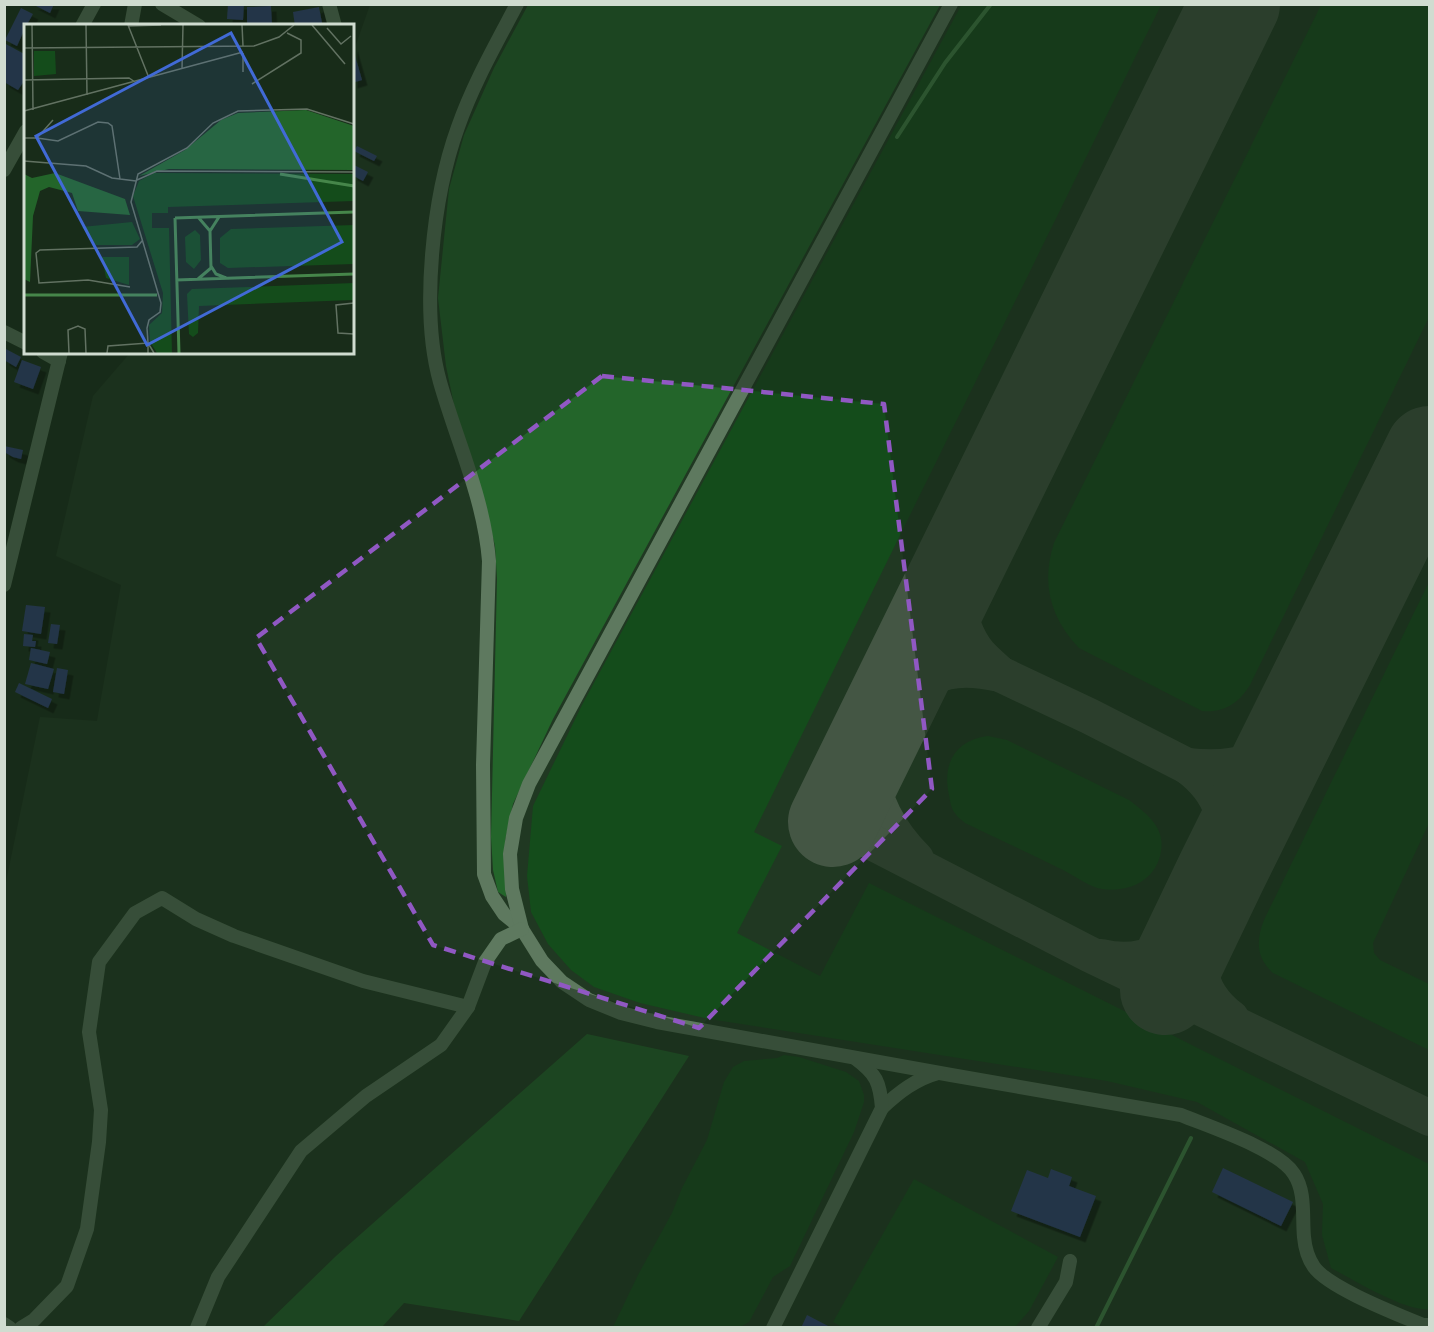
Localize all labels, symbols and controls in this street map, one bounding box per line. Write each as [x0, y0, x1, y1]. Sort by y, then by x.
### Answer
inset map [24, 24, 354, 354]

